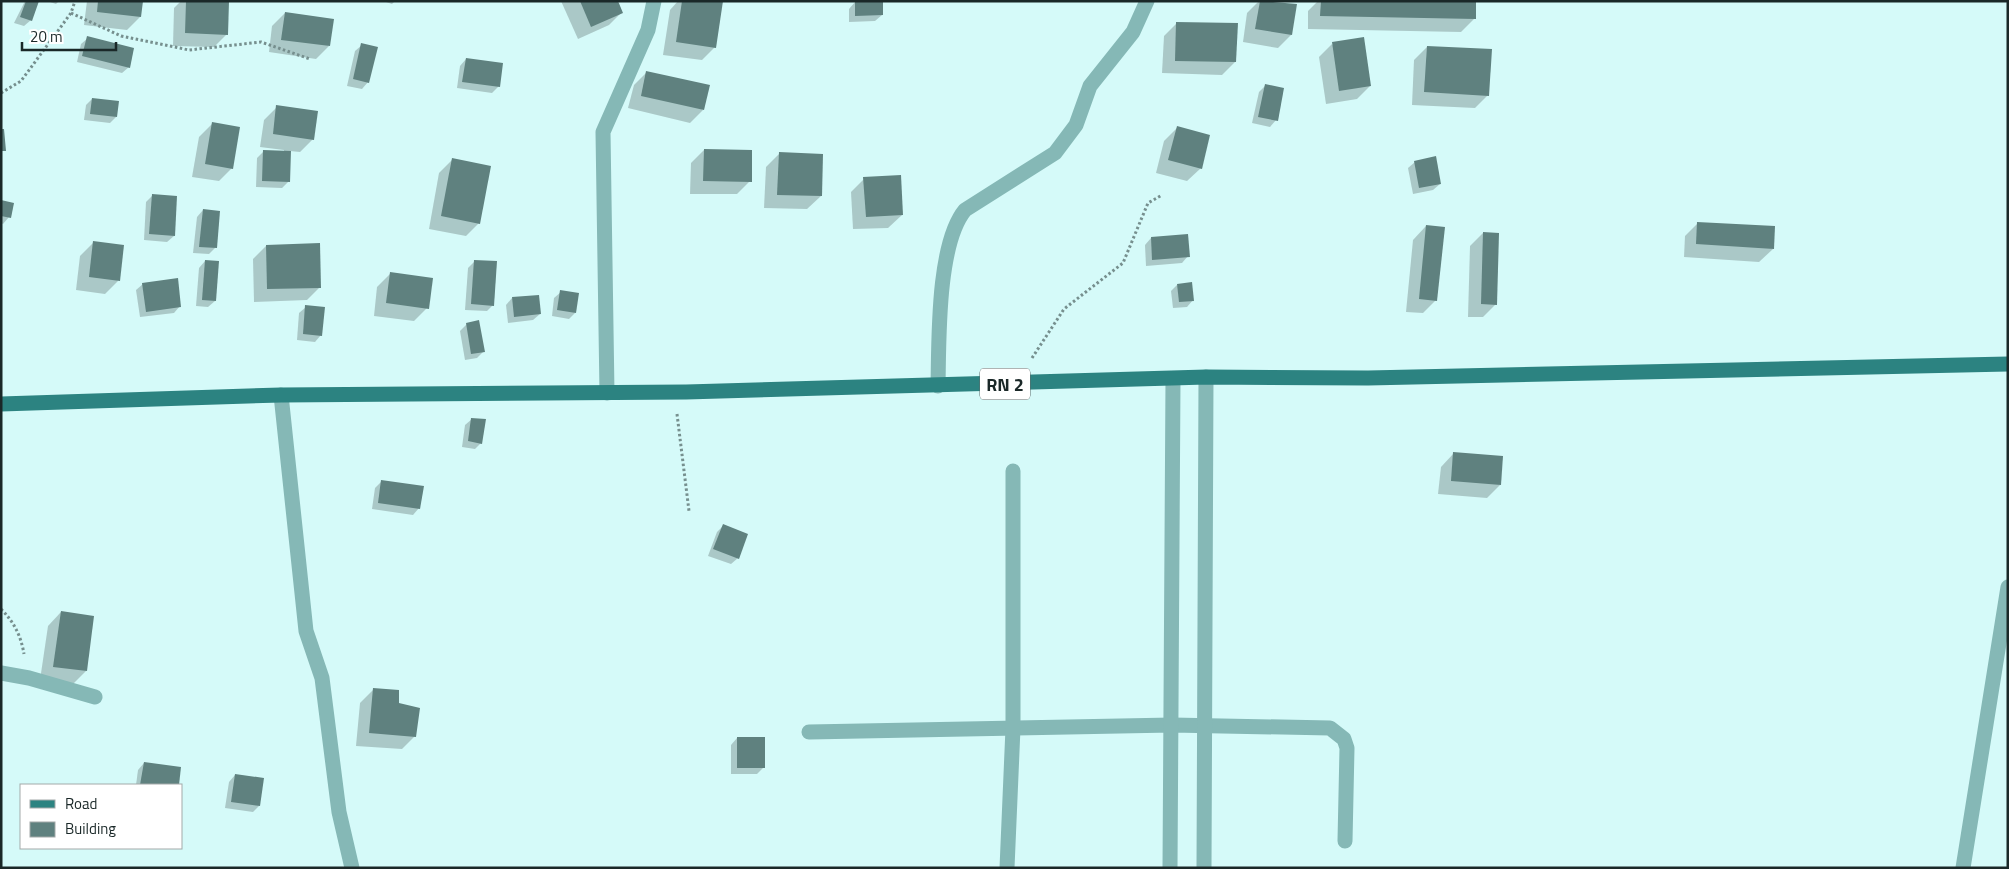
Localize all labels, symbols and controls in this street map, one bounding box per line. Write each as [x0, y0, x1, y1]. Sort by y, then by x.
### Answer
scale bar [22, 20, 116, 52]
text: 20 m [30, 25, 63, 48]
road number: RN 2 [980, 368, 1030, 399]
legend [20, 784, 182, 849]
text: Road [65, 792, 97, 815]
text: Building [65, 817, 116, 840]

